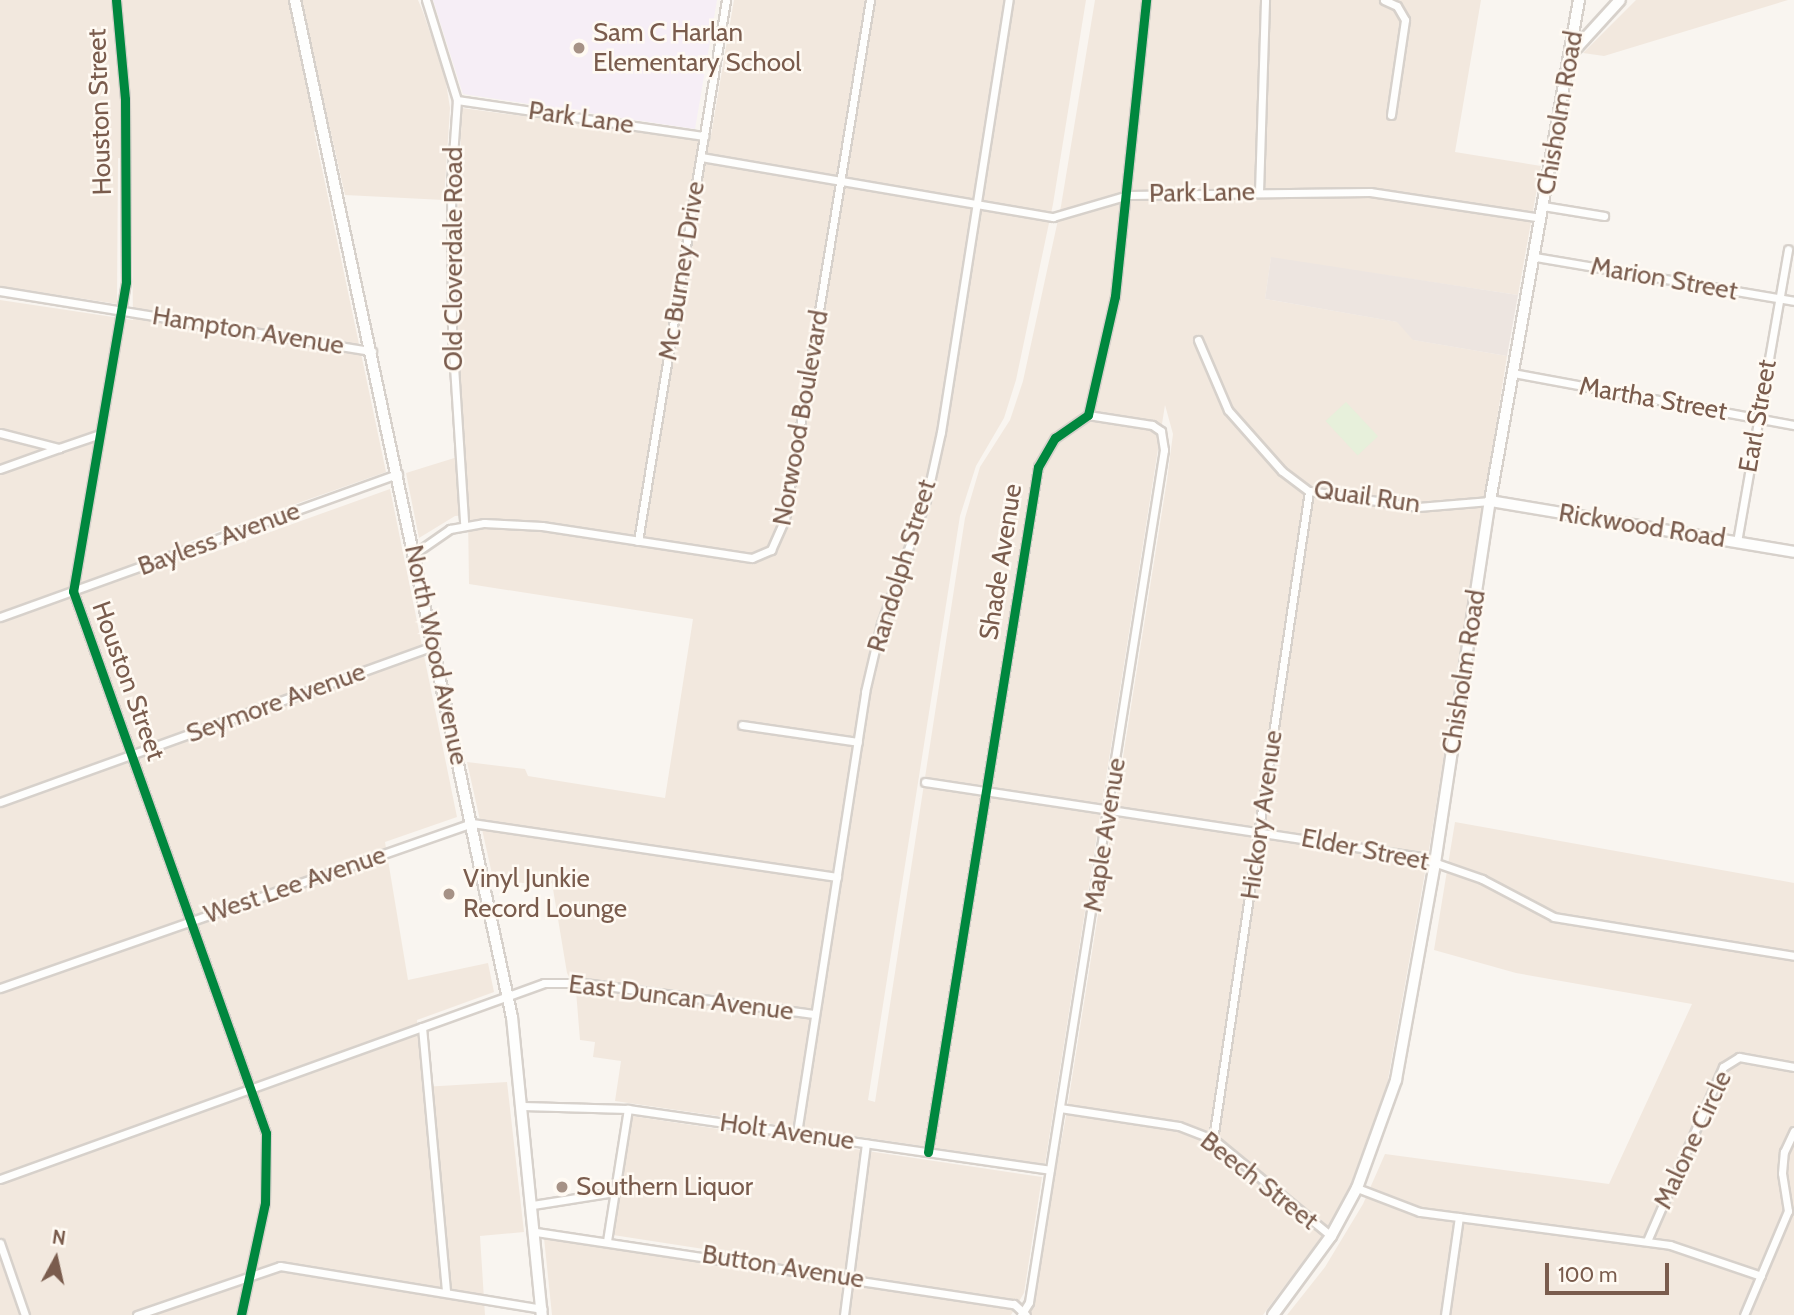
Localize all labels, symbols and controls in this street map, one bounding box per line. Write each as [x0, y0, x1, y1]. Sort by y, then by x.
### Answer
place label: Sam C Harlan Elementary School [593, 17, 801, 78]
street label: Houston Street [81, 28, 119, 196]
street label: Chisholm Road [1530, 29, 1590, 197]
marker: Sam C Harlan Elementary School [571, 40, 587, 56]
street label: Park Lane [526, 95, 636, 141]
street label: Old Cloverdale Road [438, 147, 470, 371]
street label: Park Lane [1149, 176, 1255, 210]
street label: Mc Burney Drive [652, 179, 712, 363]
street label: Marion Street [1588, 251, 1740, 307]
street label: Hampton Avenue [150, 300, 346, 362]
street label: Norwood Boulevard [767, 308, 835, 528]
street label: Earl Street [1733, 357, 1783, 475]
street label: Martha Street [1577, 371, 1729, 427]
street label: Quail Run [1312, 474, 1422, 520]
street label: Randolph Street [861, 476, 943, 656]
street label: Shade Avenue [973, 482, 1029, 642]
street label: Bayless Avenue [134, 495, 304, 583]
street label: Rickwood Road [1556, 497, 1728, 555]
street label: North Wood Avenue [397, 542, 475, 768]
street label: Chisholm Road [1436, 588, 1492, 756]
street label: Houston Street [85, 597, 171, 765]
street label: Seymore Avenue [182, 656, 370, 750]
street label: Hickory Avenue [1235, 728, 1289, 902]
street label: Maple Avenue [1077, 756, 1133, 914]
street label: Elder Street [1299, 822, 1431, 878]
street label: West Lee Avenue [200, 839, 390, 931]
place label: Vinyl Junkie Record Lounge [463, 863, 627, 924]
marker: Vinyl Junkie Record Lounge [441, 886, 457, 902]
street label: East Duncan Avenue [567, 969, 795, 1027]
street label: Malone Circle [1647, 1066, 1739, 1214]
street label: Holt Avenue [718, 1107, 856, 1157]
street label: Beech Street [1194, 1125, 1324, 1237]
place label: Southern Liquor [576, 1171, 753, 1203]
marker: Southern Liquor [554, 1179, 570, 1195]
north arrow [21, 1224, 91, 1294]
text: N [51, 1225, 67, 1250]
street label: Button Avenue [700, 1239, 866, 1295]
scale bar [1549, 1248, 1673, 1292]
text: 100 m [1558, 1262, 1617, 1287]

